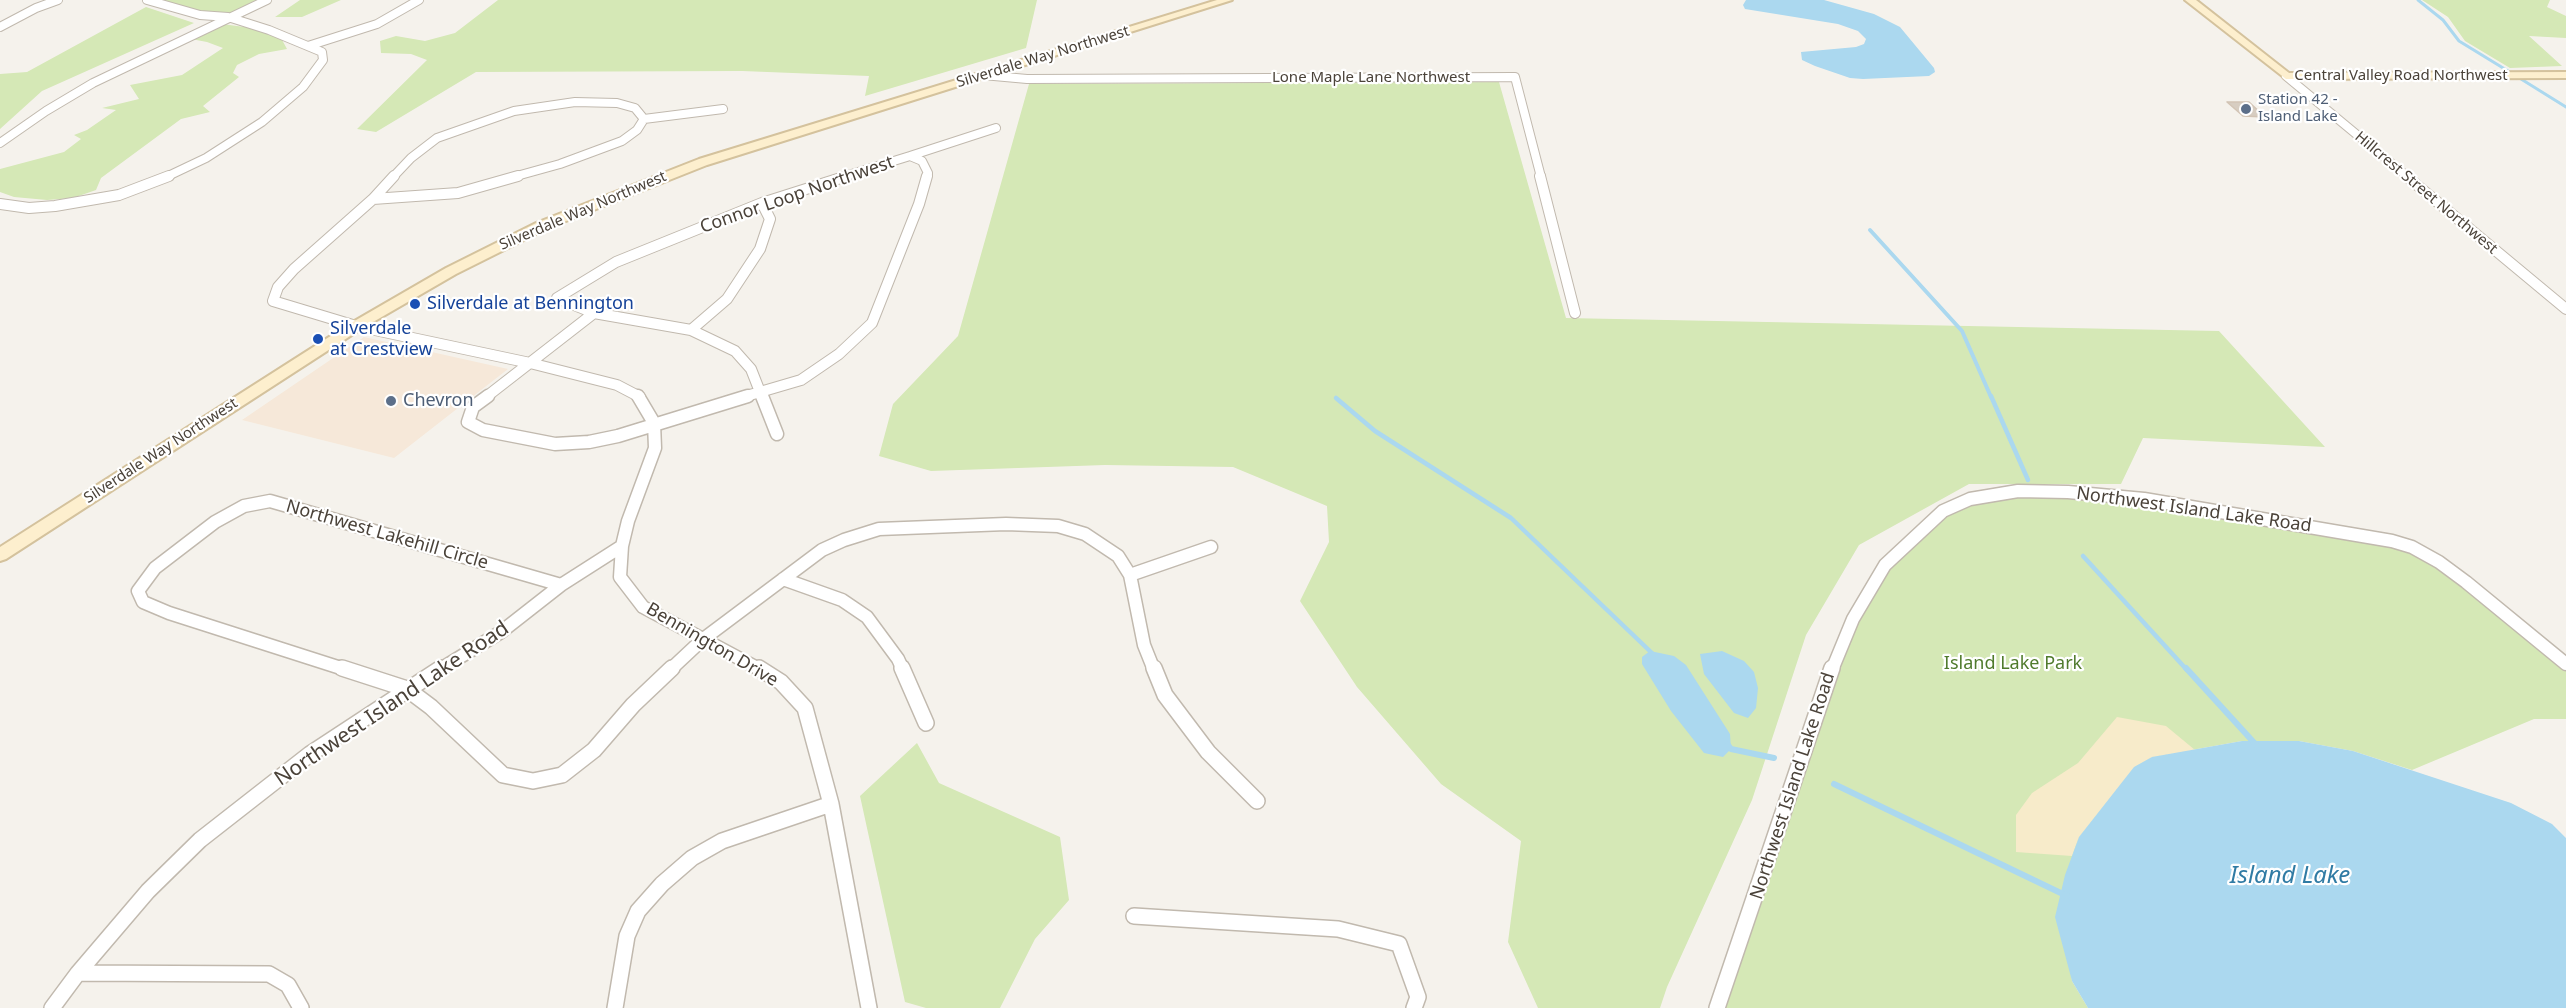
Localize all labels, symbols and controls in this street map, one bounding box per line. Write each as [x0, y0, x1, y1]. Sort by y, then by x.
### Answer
street label: Silverdale Way Northwest [954, 22, 1132, 92]
street label: Central Valley Road Northwest [2294, 67, 2508, 85]
street label: Lone Maple Lane Northwest [1272, 69, 1470, 87]
place label: Station 42 - Island Lake [2258, 91, 2338, 126]
marker: Station 42 - Island Lake [2239, 102, 2253, 116]
street label: Hillcrest Street Northwest [2351, 128, 2501, 258]
street label: Connor Loop Northwest [697, 152, 897, 238]
street label: Silverdale Way Northwest [497, 168, 669, 254]
place label: Silverdale at Bennington [427, 293, 634, 315]
marker: Silverdale at Bennington [408, 297, 422, 311]
place label: Silverdale at Crestview [330, 318, 433, 360]
marker: Silverdale at Crestview [311, 332, 325, 346]
place label: Chevron [403, 390, 474, 412]
marker: Chevron [384, 394, 398, 408]
street label: Silverdale Way Northwest [81, 395, 241, 507]
street label: Northwest Island Lake Road [2075, 483, 2313, 537]
street label: Northwest Lakehill Circle [283, 496, 491, 574]
street label: Bennington Drive [642, 598, 782, 692]
street label: Northwest Island Lake Road [270, 616, 514, 792]
park label: Island Lake Park [1944, 653, 2082, 675]
street label: Northwest Island Lake Road [1746, 670, 1840, 902]
water label: Island Lake [2230, 862, 2350, 890]

